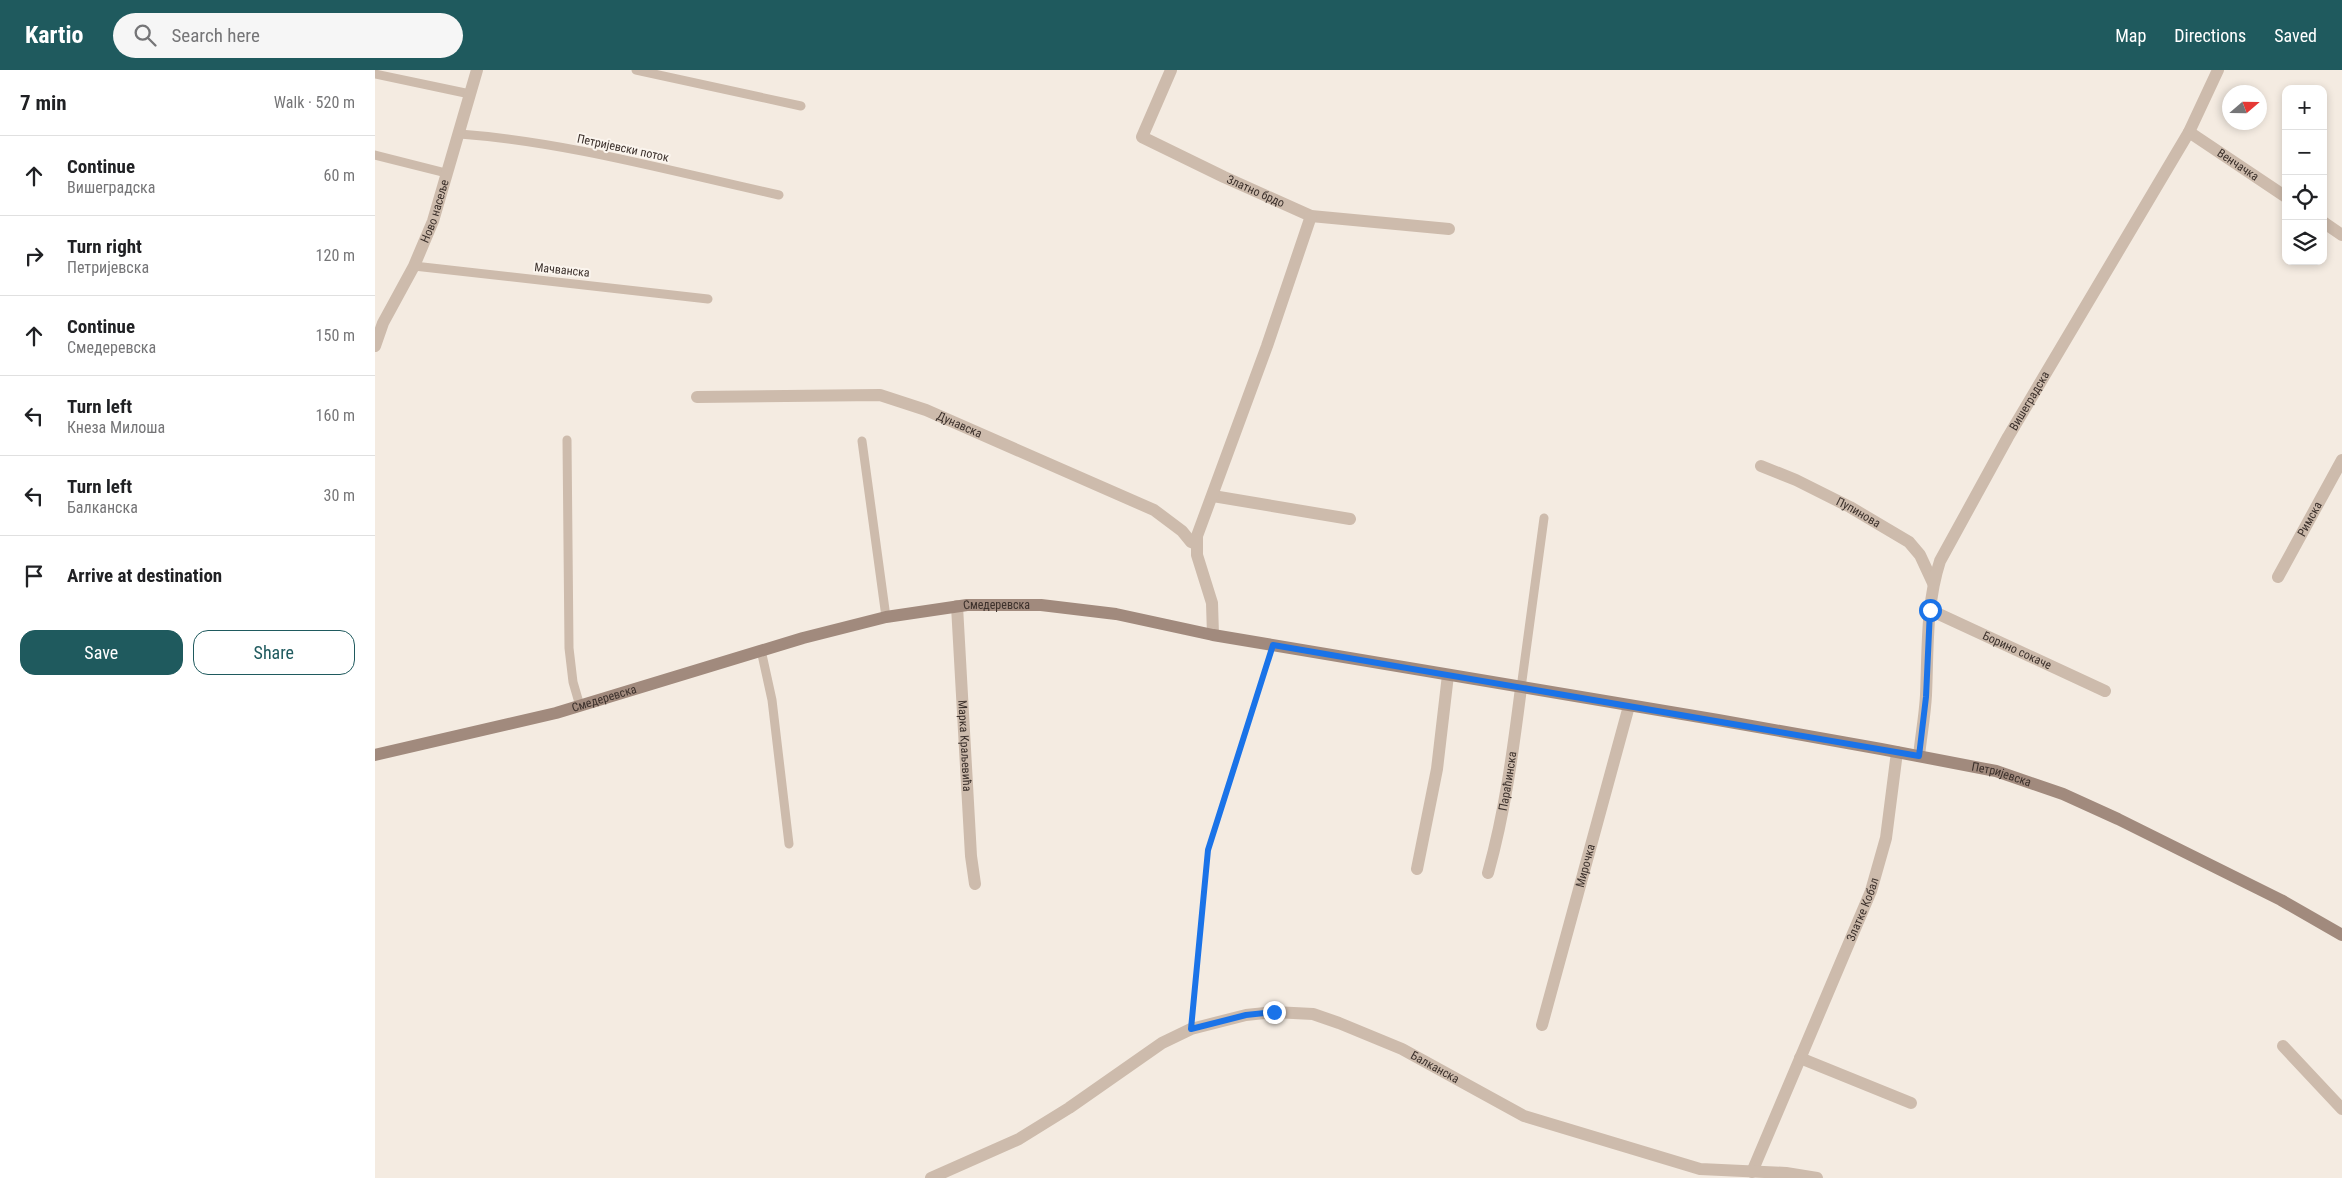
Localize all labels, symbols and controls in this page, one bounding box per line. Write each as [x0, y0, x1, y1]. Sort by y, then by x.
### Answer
search box [113, 13, 463, 58]
text: Kartio [25, 21, 83, 49]
icon: search [131, 21, 159, 49]
text: Search here [171, 24, 260, 47]
text: Map [2115, 25, 2146, 46]
text: Directions [2174, 25, 2246, 46]
text: Saved [2274, 25, 2317, 46]
north arrow [2222, 85, 2267, 130]
map controls [2282, 85, 2327, 265]
button: + [2282, 85, 2327, 130]
text: 7 min [20, 91, 67, 115]
text: Walk · 520 m [274, 93, 355, 112]
button: − [2282, 130, 2327, 175]
street label: Петријевски поток [576, 131, 670, 165]
street label: Венчачка [2215, 146, 2262, 184]
text: Continue [67, 155, 135, 178]
icon: ahead [20, 162, 48, 190]
text: 60 m [323, 166, 355, 185]
street label: Златно брдо [1225, 172, 1287, 210]
button: locate [2282, 175, 2327, 220]
text: Вишеградска [67, 178, 155, 197]
street label: Ново насеље [418, 178, 452, 245]
button: layers [2282, 220, 2327, 265]
text: Turn right [67, 235, 142, 258]
icon: right [20, 242, 48, 270]
text: 120 m [316, 246, 355, 265]
text: Петријевска [67, 258, 149, 277]
street label: Мачванска [534, 260, 591, 280]
text: Continue [67, 315, 135, 338]
icon: ahead [20, 322, 48, 350]
text: 150 m [316, 326, 355, 345]
text: Смедеревска [67, 338, 156, 357]
street label: Вишеградска [2006, 369, 2053, 433]
text: Turn left [67, 395, 132, 418]
icon: left [20, 402, 48, 430]
text: 160 m [316, 406, 355, 425]
street label: Дунавска [935, 409, 984, 441]
text: Кнеза Милоша [67, 418, 165, 437]
text: Turn left [67, 475, 132, 498]
icon: left [20, 482, 48, 510]
text: 30 m [323, 486, 355, 505]
street label: Пупинова [1834, 494, 1883, 531]
text: Балканска [67, 498, 138, 517]
street label: Римска [2295, 499, 2325, 539]
icon: arrive [20, 562, 48, 590]
text: Arrive at destination [67, 564, 222, 587]
street label: Смедеревска [962, 598, 1030, 612]
route start [1919, 599, 1942, 622]
street label: Борино сокаче [1981, 628, 2054, 672]
button: Save [20, 630, 183, 675]
button: Share [193, 630, 355, 675]
street label: Смедеревска [570, 682, 638, 715]
street label: Марка Краљевића [955, 700, 974, 792]
street label: Параћинска [1496, 750, 1519, 812]
street label: Петријевска [1970, 759, 2033, 790]
street label: Мирочка [1573, 842, 1598, 889]
street label: Златке Кобал [1844, 876, 1881, 943]
route end [1263, 1001, 1286, 1024]
street label: Балканска [1408, 1048, 1462, 1086]

